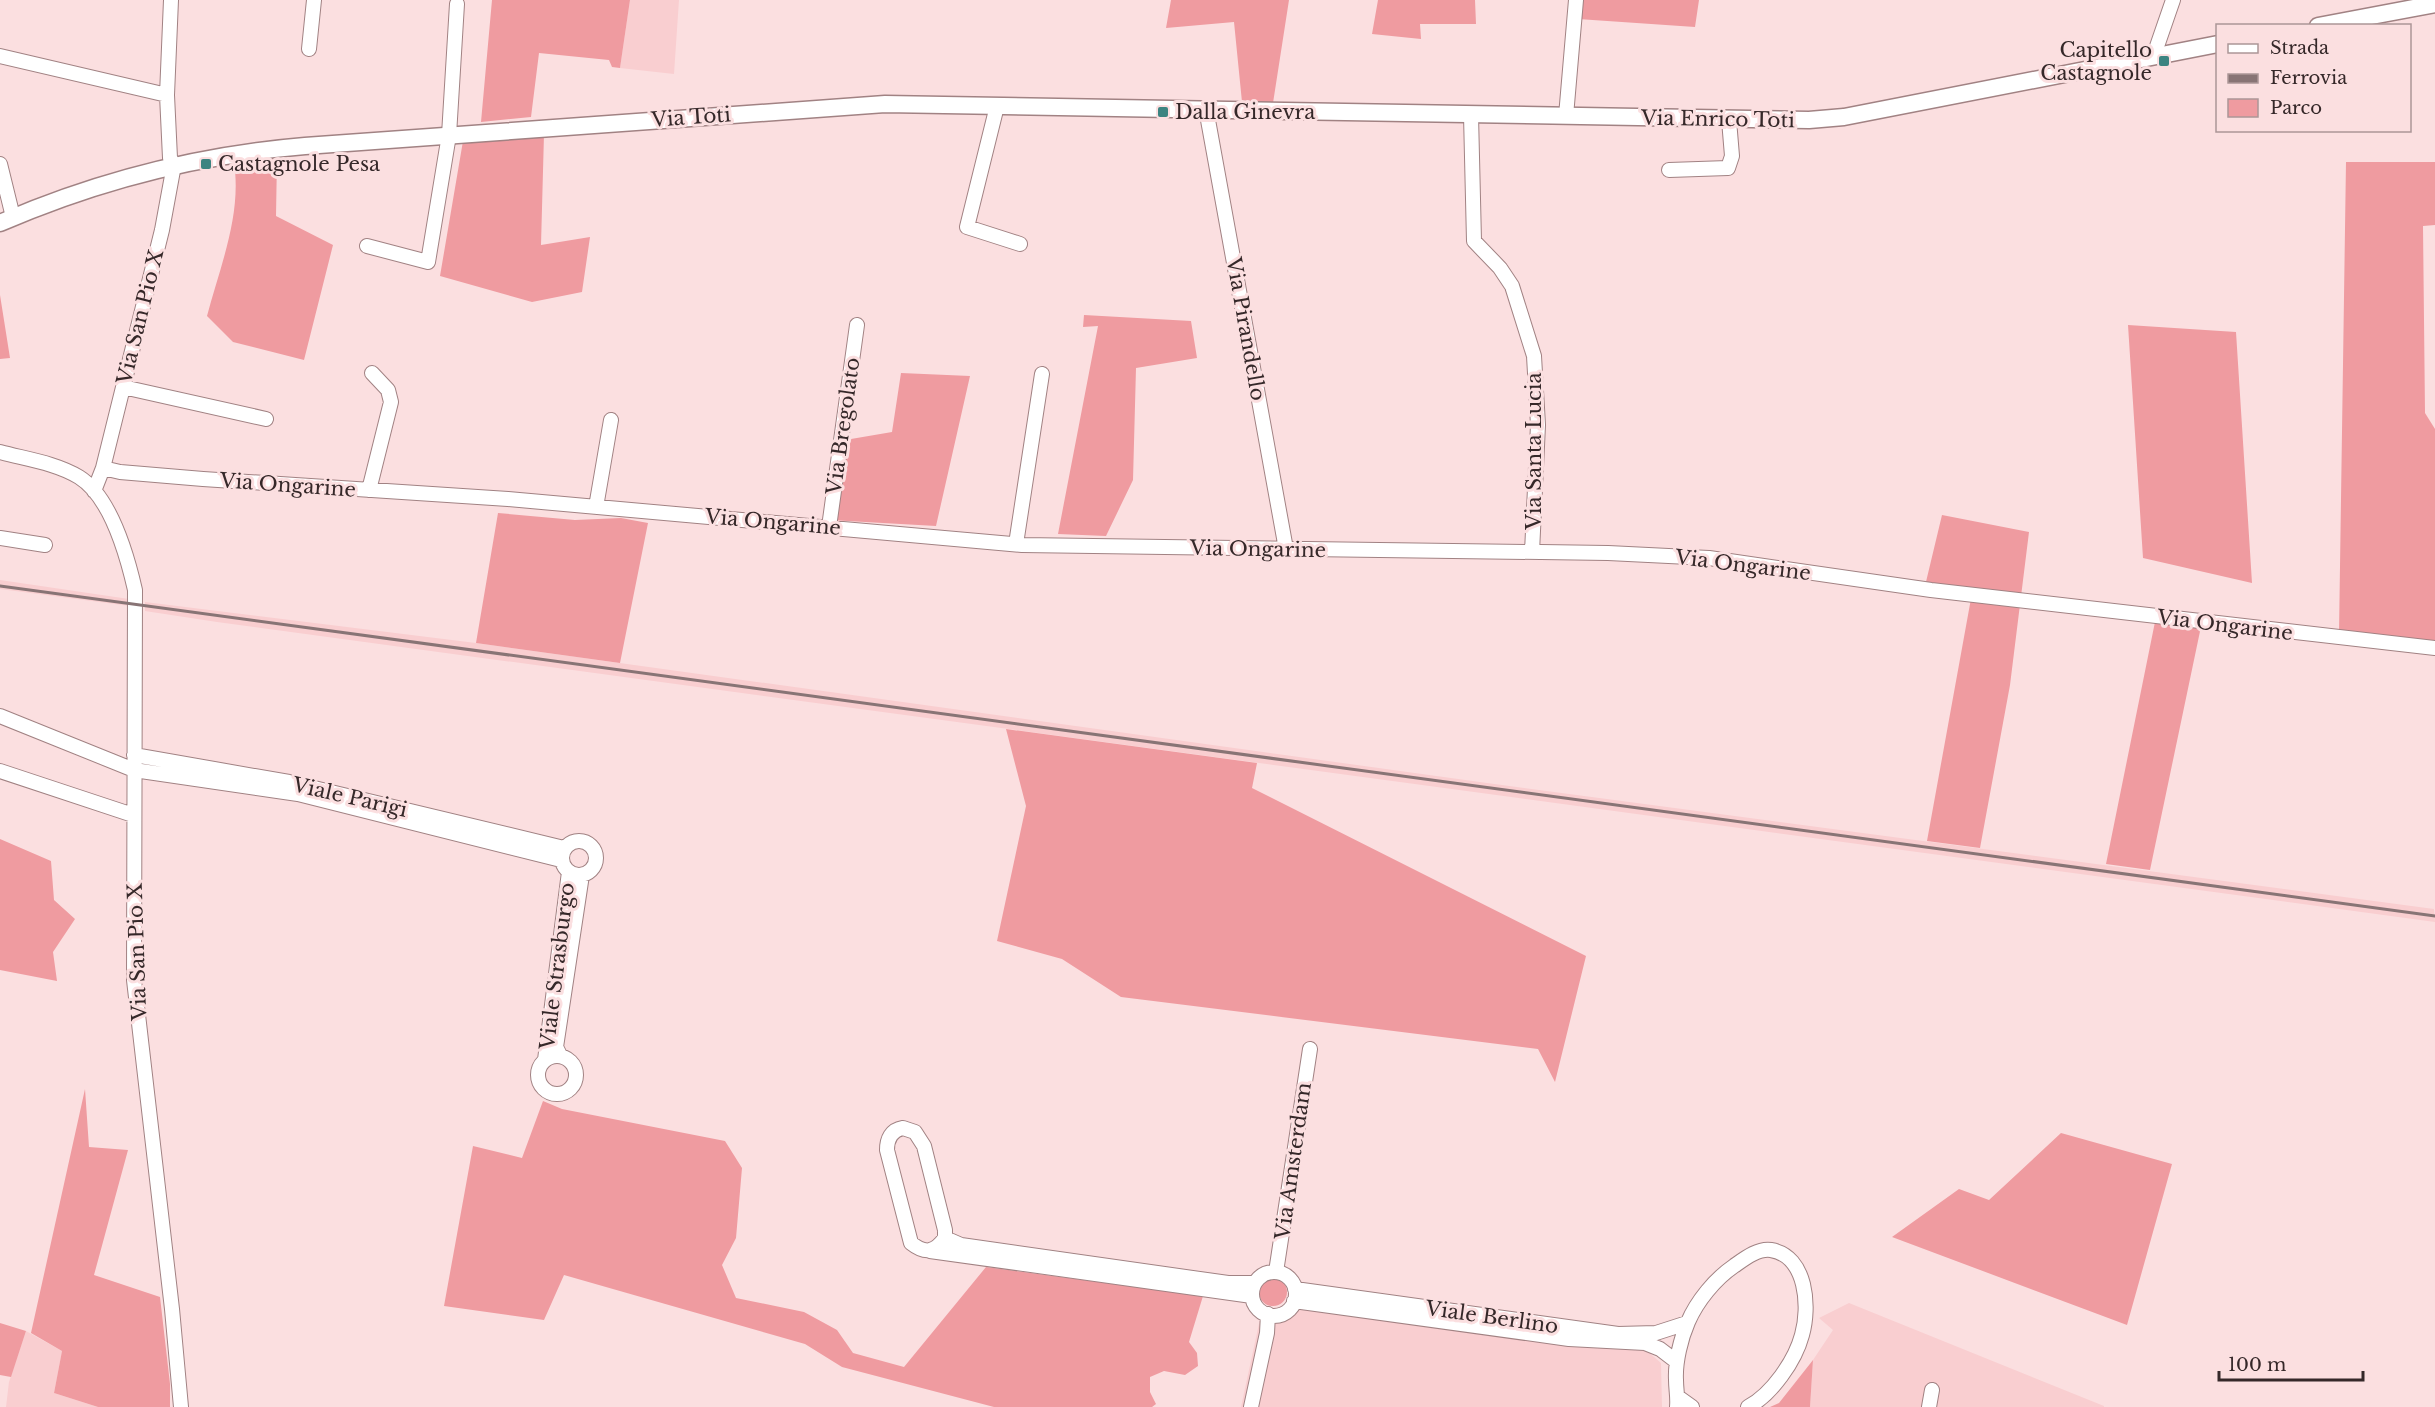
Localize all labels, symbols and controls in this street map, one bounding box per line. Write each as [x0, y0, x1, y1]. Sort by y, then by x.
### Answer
legend [2216, 24, 2411, 132]
text: Strada [2270, 37, 2329, 59]
place label: Capitello Castagnole [2040, 38, 2152, 85]
marker: Capitello Castagnole [2157, 54, 2171, 68]
text: Ferrovia [2270, 67, 2347, 89]
text: Parco [2270, 97, 2322, 119]
place label: Dalla Ginevra [1175, 100, 1316, 124]
street label: Via Toti [649, 102, 732, 132]
marker: Dalla Ginevra [1156, 105, 1170, 119]
street label: Via Enrico Toti [1640, 106, 1795, 132]
place label: Castagnole Pesa [218, 152, 381, 176]
marker: Castagnole Pesa [199, 157, 213, 171]
street label: Via San Pio X [111, 247, 168, 388]
street label: Via Pirandello [1221, 255, 1270, 402]
street label: Via Bregolato [821, 356, 865, 497]
street label: Via Santa Lucia [1522, 371, 1546, 531]
street label: Via Ongarine [218, 468, 357, 502]
street label: Via Ongarine [703, 504, 842, 540]
street label: Via Ongarine [1189, 536, 1326, 562]
street label: Via Ongarine [1673, 545, 1812, 585]
street label: Via Ongarine [2155, 605, 2294, 645]
street label: Viale Parigi [289, 772, 410, 822]
street label: Viale Strasburgo [535, 881, 579, 1052]
street label: Via San Pio X [123, 882, 151, 1022]
street label: Via Amsterdam [1270, 1080, 1316, 1242]
street label: Viale Berlino [1423, 1296, 1560, 1338]
scale bar [2219, 1344, 2363, 1382]
text: 100 m [2228, 1354, 2286, 1376]

